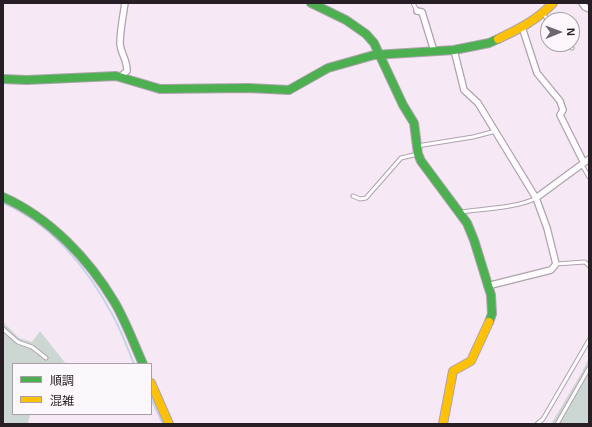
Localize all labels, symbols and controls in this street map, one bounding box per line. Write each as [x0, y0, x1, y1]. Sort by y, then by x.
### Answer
north arrow [540, 12, 580, 52]
text: N [565, 28, 577, 36]
legend [12, 363, 152, 415]
text: 順調 [50, 374, 74, 388]
text: 混雑 [50, 394, 74, 408]

